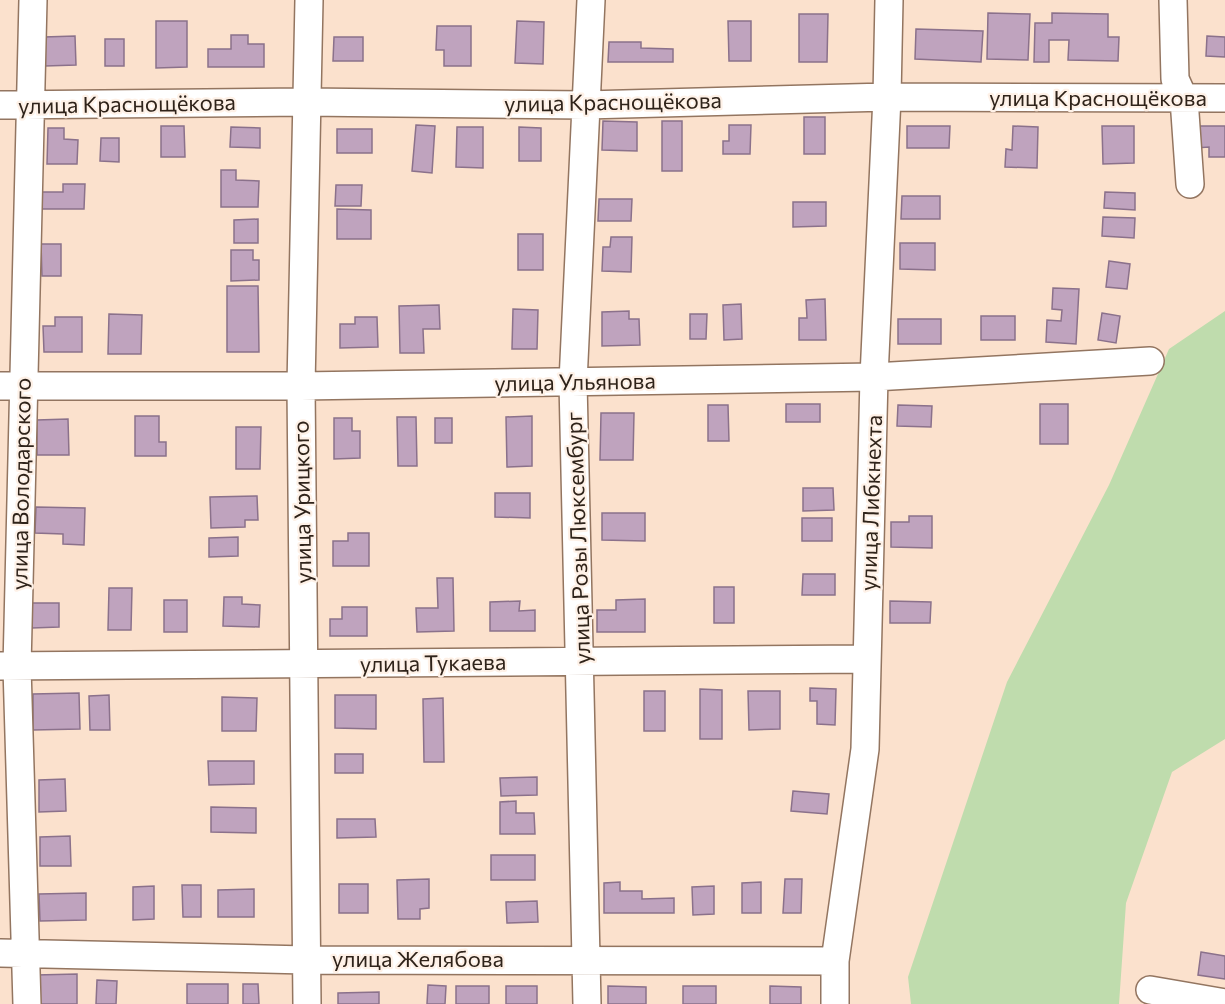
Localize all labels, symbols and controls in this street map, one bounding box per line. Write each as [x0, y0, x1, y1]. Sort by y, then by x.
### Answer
street label: улица Краснощёкова [989, 84, 1207, 111]
street label: улица Краснощёкова [504, 86, 722, 117]
street label: улица Краснощёкова [18, 88, 236, 119]
street label: улица Ульянова [494, 367, 656, 396]
street label: улица Володарского [5, 378, 36, 590]
street label: улица Розы Люксембург [560, 411, 595, 665]
street label: улица Либкнехта [854, 414, 887, 592]
street label: улица Урицкого [287, 420, 316, 584]
street label: улица Тукаева [360, 648, 506, 677]
street label: улица Желябова [332, 945, 504, 972]

